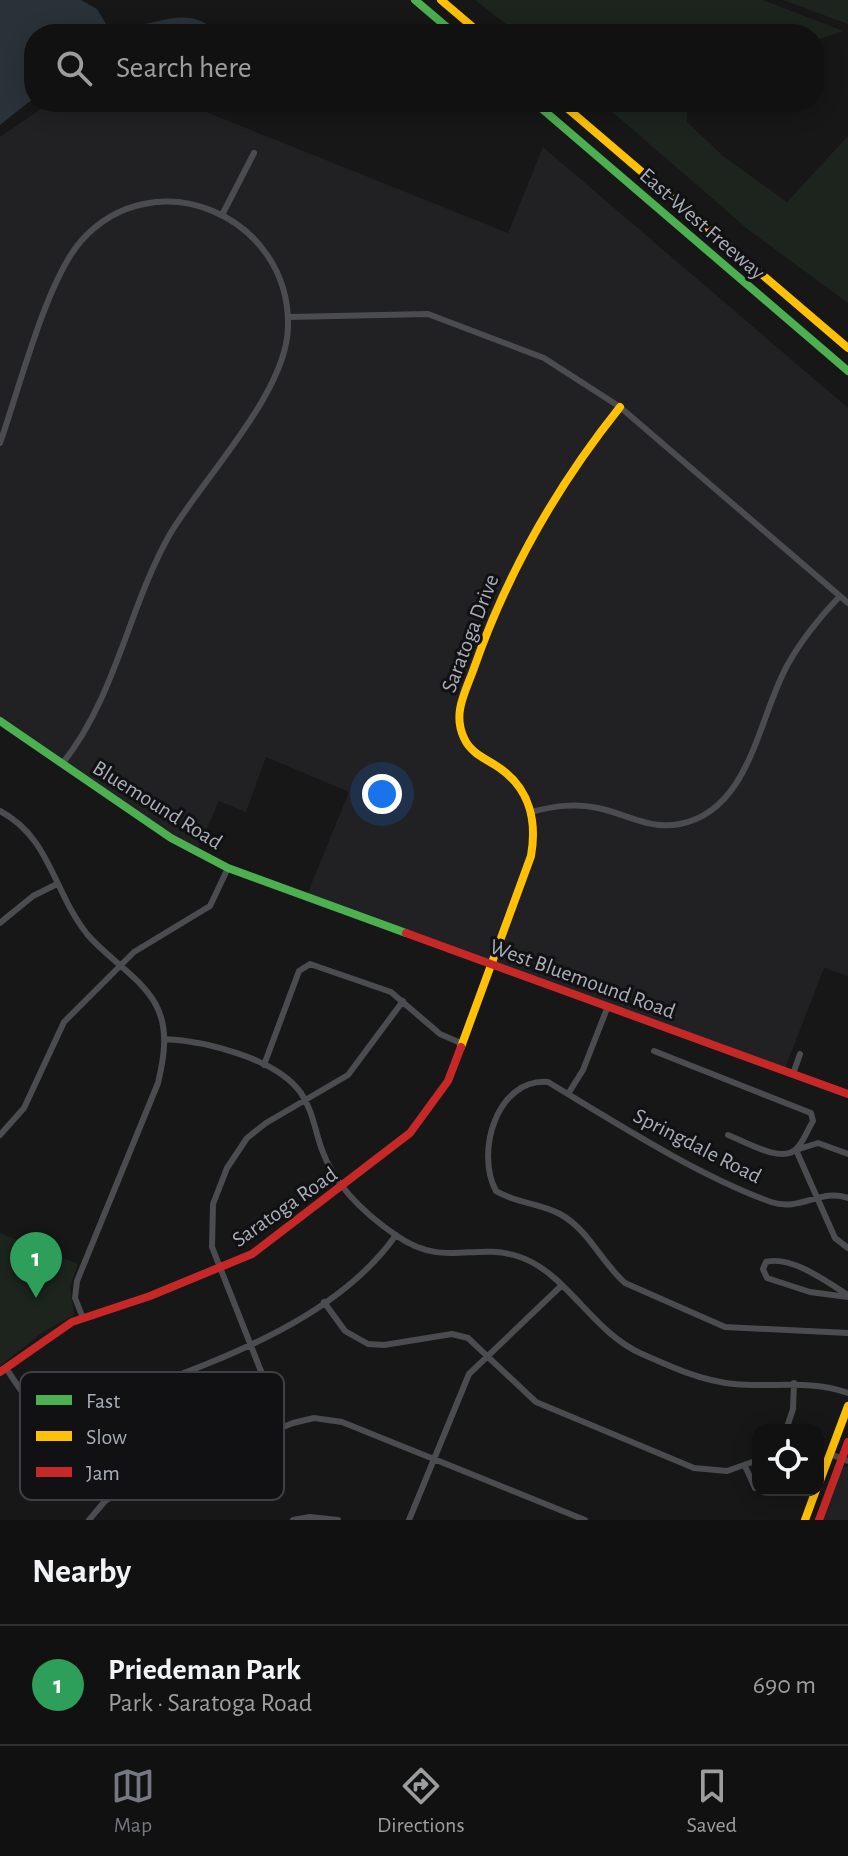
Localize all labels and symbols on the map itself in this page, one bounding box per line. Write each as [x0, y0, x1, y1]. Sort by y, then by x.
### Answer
street label: East-West Freeway [636, 164, 769, 284]
street label: Saratoga Drive [437, 571, 503, 695]
street label: Bluemound Road [89, 756, 226, 853]
your location [362, 774, 402, 814]
street label: West Bluemound Road [487, 935, 678, 1023]
street label: Springdale Road [630, 1104, 765, 1188]
street label: Saratoga Road [228, 1163, 341, 1251]
pin: 1 [10, 1232, 62, 1298]
legend [20, 1372, 284, 1500]
text: Fast [86, 1390, 120, 1412]
text: Slow [86, 1426, 127, 1448]
text: Jam [86, 1462, 120, 1484]

